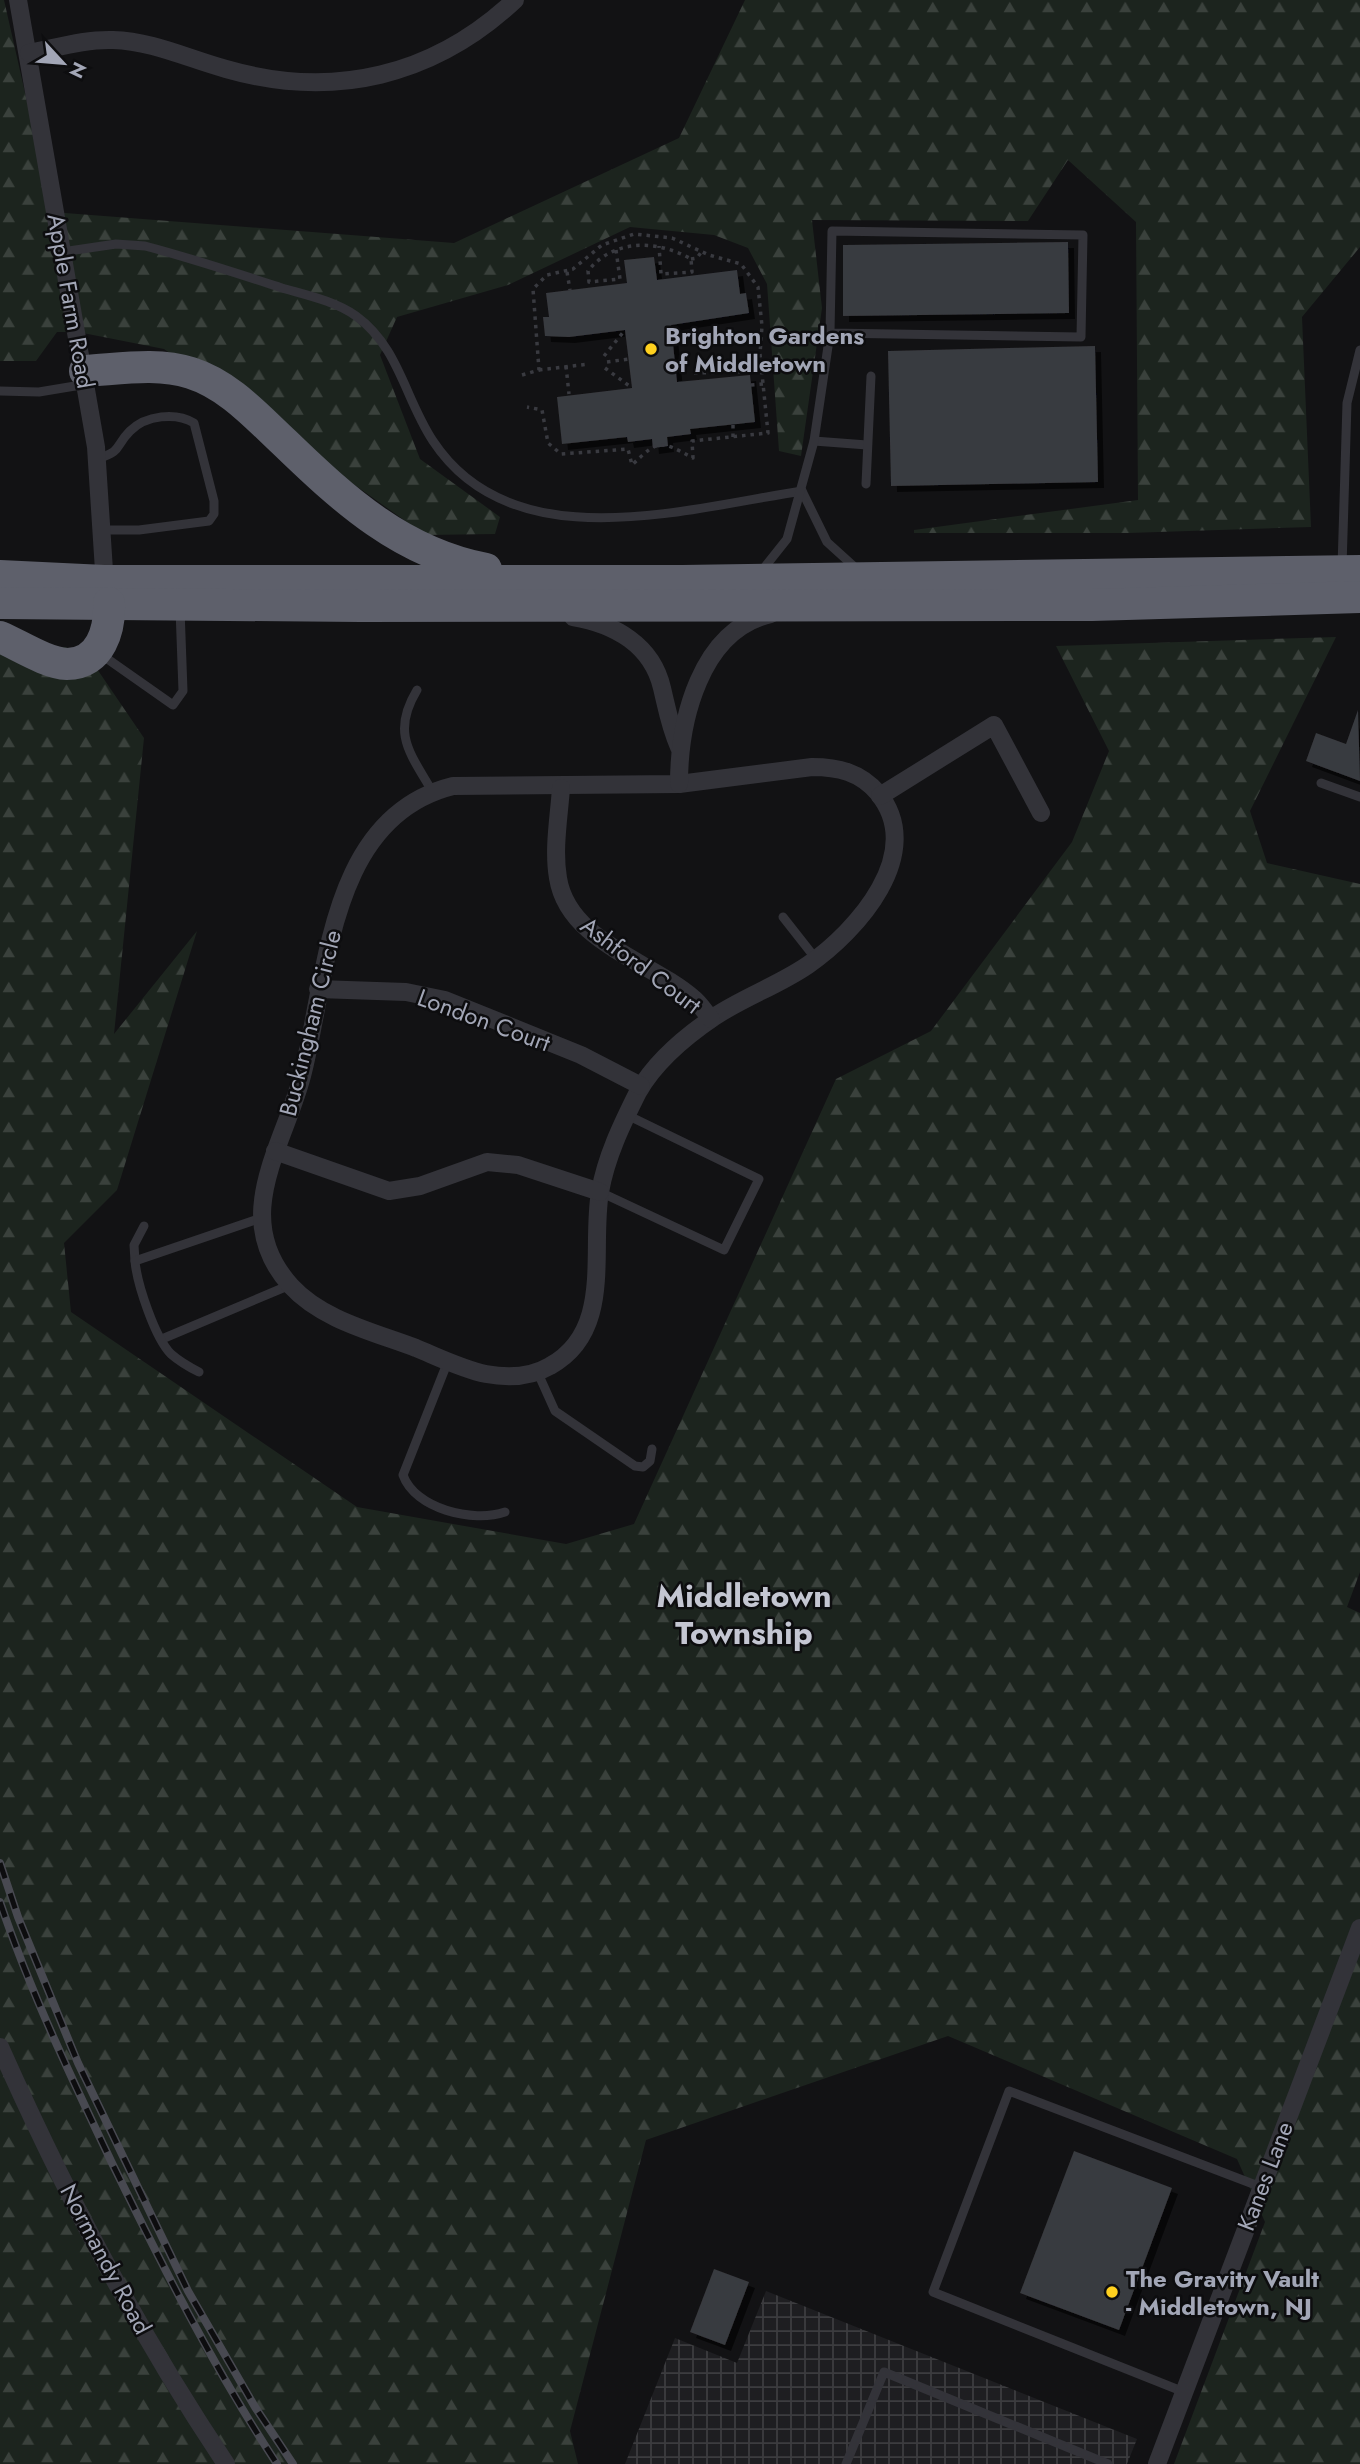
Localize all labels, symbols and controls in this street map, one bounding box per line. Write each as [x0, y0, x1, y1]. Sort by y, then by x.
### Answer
north arrow [28, 28, 98, 98]
text: N [62, 58, 93, 83]
street label: Apple Farm Road [38, 211, 104, 391]
place label: Brighton Gardens of Middletown [665, 318, 864, 381]
marker: Brighton Gardens of Middletown [643, 341, 659, 357]
street label: Ashford Court [573, 908, 709, 1022]
street label: Buckingham Circle [270, 926, 350, 1120]
street label: London Court [413, 980, 556, 1060]
district label: Middletown Township [656, 1573, 832, 1656]
street label: Kanes Lane [1228, 2116, 1302, 2236]
street label: Normandy Road [52, 2177, 160, 2341]
place label: The Gravity Vault - Middletown, NJ [1126, 2261, 1319, 2324]
marker: The Gravity Vault - Middletown, NJ [1104, 2284, 1120, 2300]

